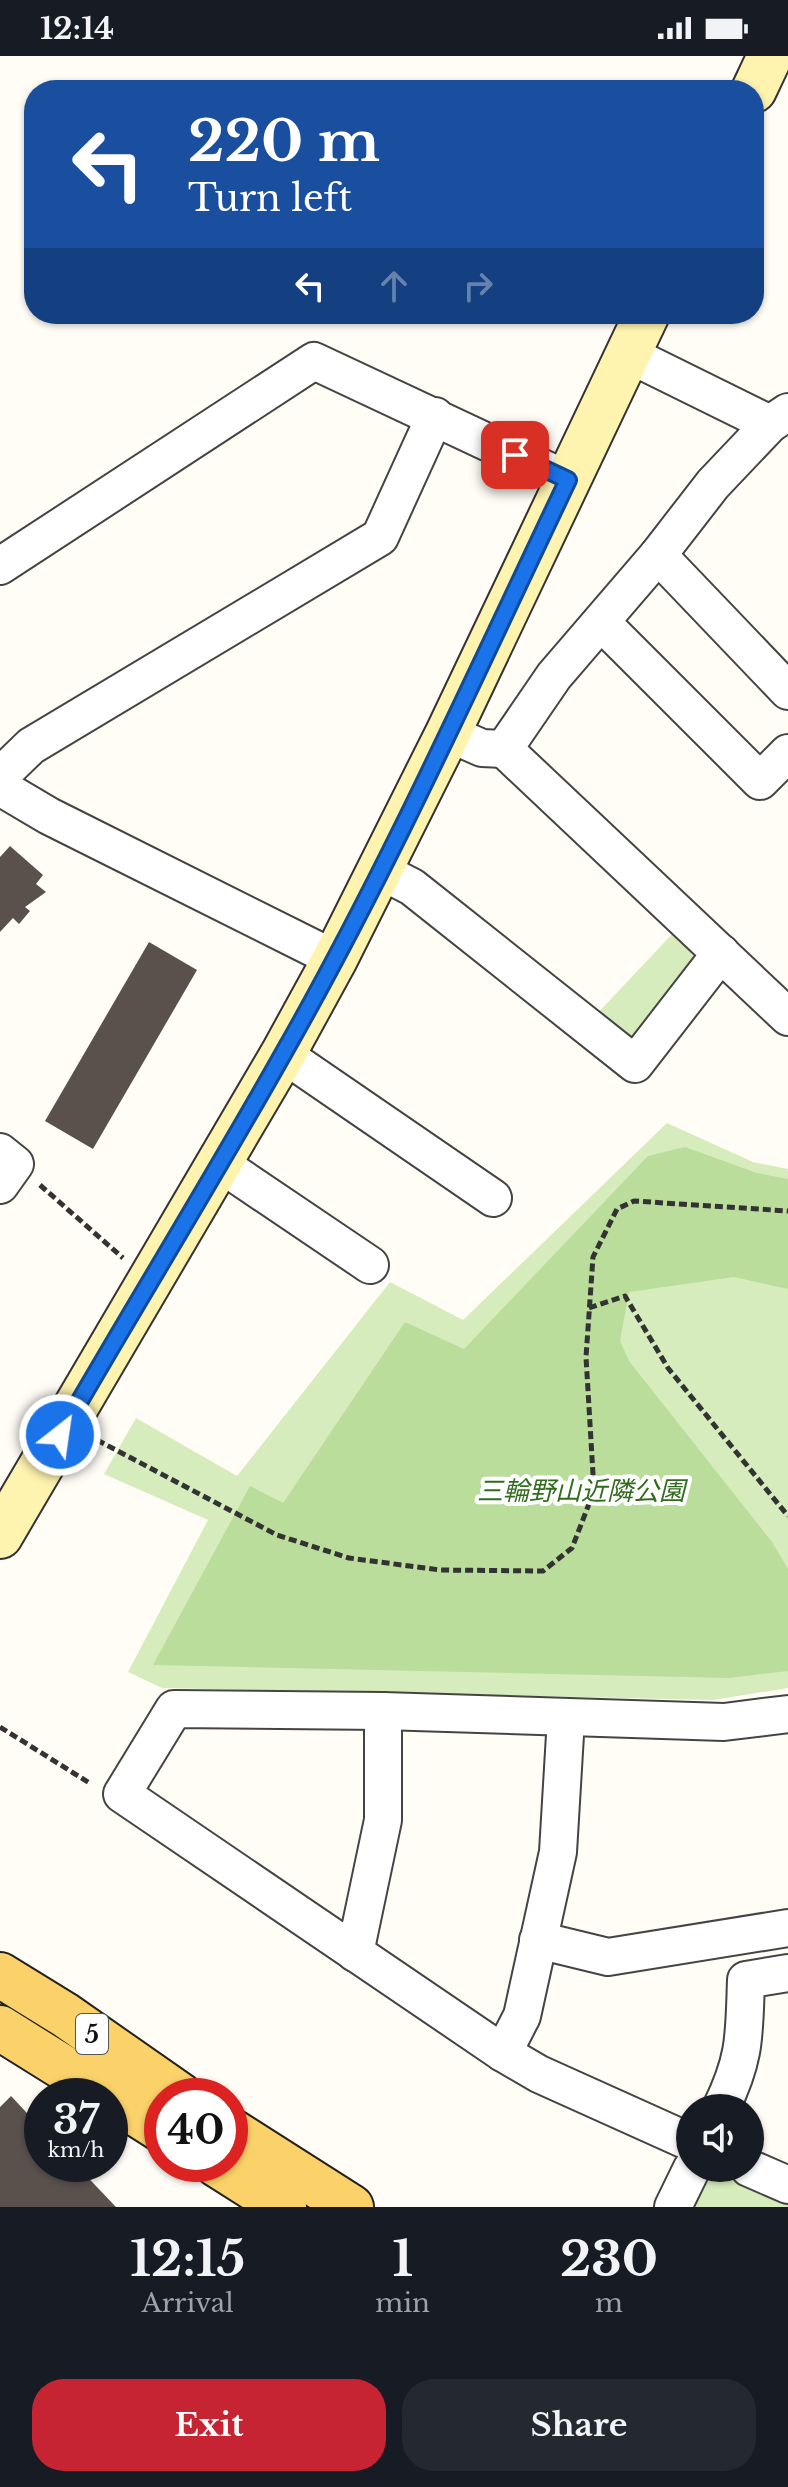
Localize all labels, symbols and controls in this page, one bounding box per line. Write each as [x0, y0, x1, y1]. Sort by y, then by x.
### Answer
text: 12:14 [40, 10, 114, 47]
text: 220 m [188, 107, 380, 176]
icon: left [56, 112, 160, 216]
text: Turn left [188, 176, 352, 221]
icon: left [288, 264, 332, 308]
icon: ahead [372, 264, 416, 308]
icon: right [456, 264, 500, 308]
pin [481, 421, 549, 489]
icon: arrive [493, 433, 537, 477]
position arrow [18.0, 1393, 102.0, 1477]
park label: 三輪野山近隣公園 [477, 1475, 689, 1507]
road number: 5 [76, 2014, 108, 2054]
speed limit sign: 40 [144, 2078, 248, 2182]
map controls [676, 2094, 764, 2182]
button: sound [676, 2094, 764, 2182]
text: 37 [53, 2095, 99, 2145]
text: km/h [48, 2138, 104, 2162]
text: 12:15 [130, 2229, 245, 2289]
text: 1 [392, 2229, 413, 2289]
text: 230 [560, 2229, 658, 2289]
text: Arrival [142, 2287, 234, 2319]
text: min [375, 2287, 430, 2319]
text: m [595, 2287, 623, 2319]
button: Exit [32, 2379, 386, 2471]
button: Share [402, 2379, 756, 2471]

